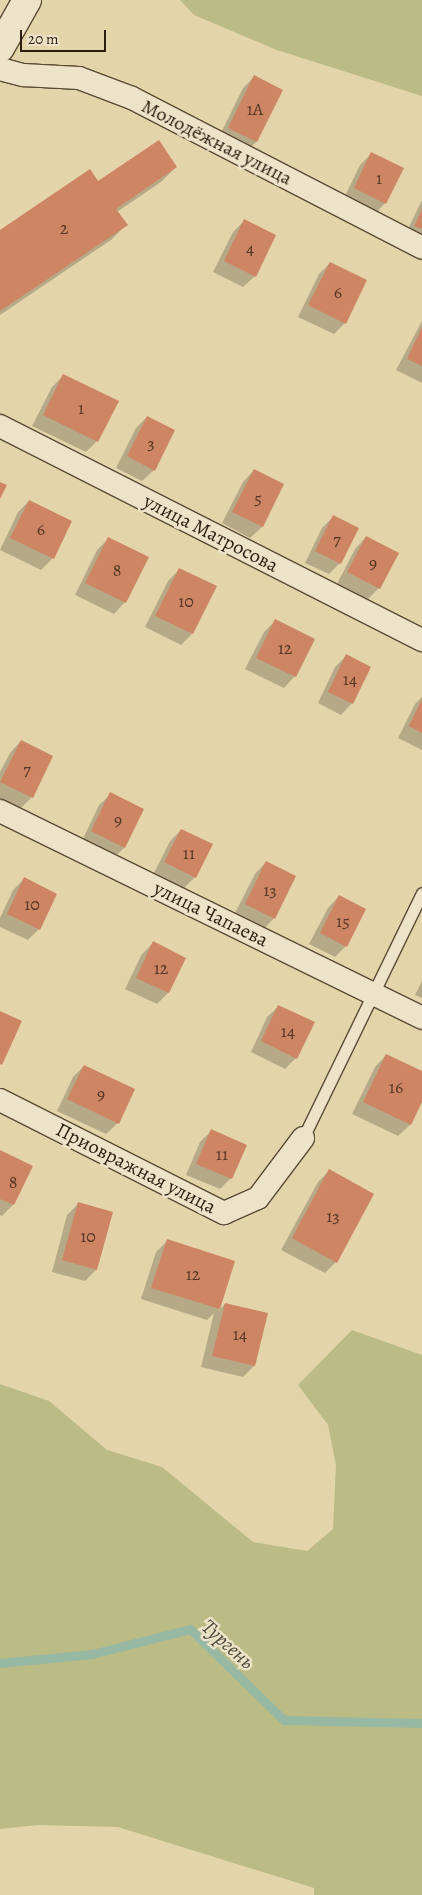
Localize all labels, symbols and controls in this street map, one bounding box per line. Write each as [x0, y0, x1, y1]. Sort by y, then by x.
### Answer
scale bar [22, 20, 109, 52]
text: 20 m [28, 29, 59, 49]
street label: Молодёжная улица [138, 94, 296, 190]
house number: 1А [247, 98, 263, 120]
house number: 1 [376, 167, 382, 189]
house number: 2 [60, 217, 68, 239]
house number: 4 [246, 237, 254, 259]
house number: 6 [334, 281, 342, 303]
house number: 1 [78, 397, 84, 419]
house number: 3 [147, 432, 155, 454]
house number: 5 [254, 487, 262, 509]
street label: улица Матросова [140, 489, 282, 577]
house number: 6 [37, 518, 45, 540]
house number: 7 [333, 528, 341, 550]
house number: 9 [369, 552, 377, 574]
house number: 8 [113, 559, 121, 581]
house number: 10 [178, 590, 194, 612]
house number: 12 [278, 637, 292, 659]
house number: 14 [343, 668, 357, 690]
house number: 7 [23, 758, 31, 780]
house number: 9 [114, 809, 122, 831]
house number: 11 [183, 842, 195, 864]
street label: улица Чапаева [150, 876, 272, 952]
house number: 13 [263, 879, 277, 901]
house number: 10 [24, 893, 40, 915]
house number: 15 [336, 910, 350, 932]
house number: 12 [154, 957, 168, 979]
house number: 14 [281, 1020, 295, 1042]
house number: 16 [389, 1076, 403, 1098]
house number: 9 [97, 1083, 105, 1105]
street label: Приовражная улица [52, 1117, 220, 1219]
house number: 11 [216, 1143, 228, 1165]
house number: 8 [9, 1171, 17, 1193]
house number: 13 [326, 1205, 340, 1227]
house number: 10 [80, 1225, 96, 1247]
house number: 12 [186, 1263, 200, 1285]
house number: 14 [233, 1323, 247, 1345]
water label: Тургень [196, 1614, 260, 1674]

